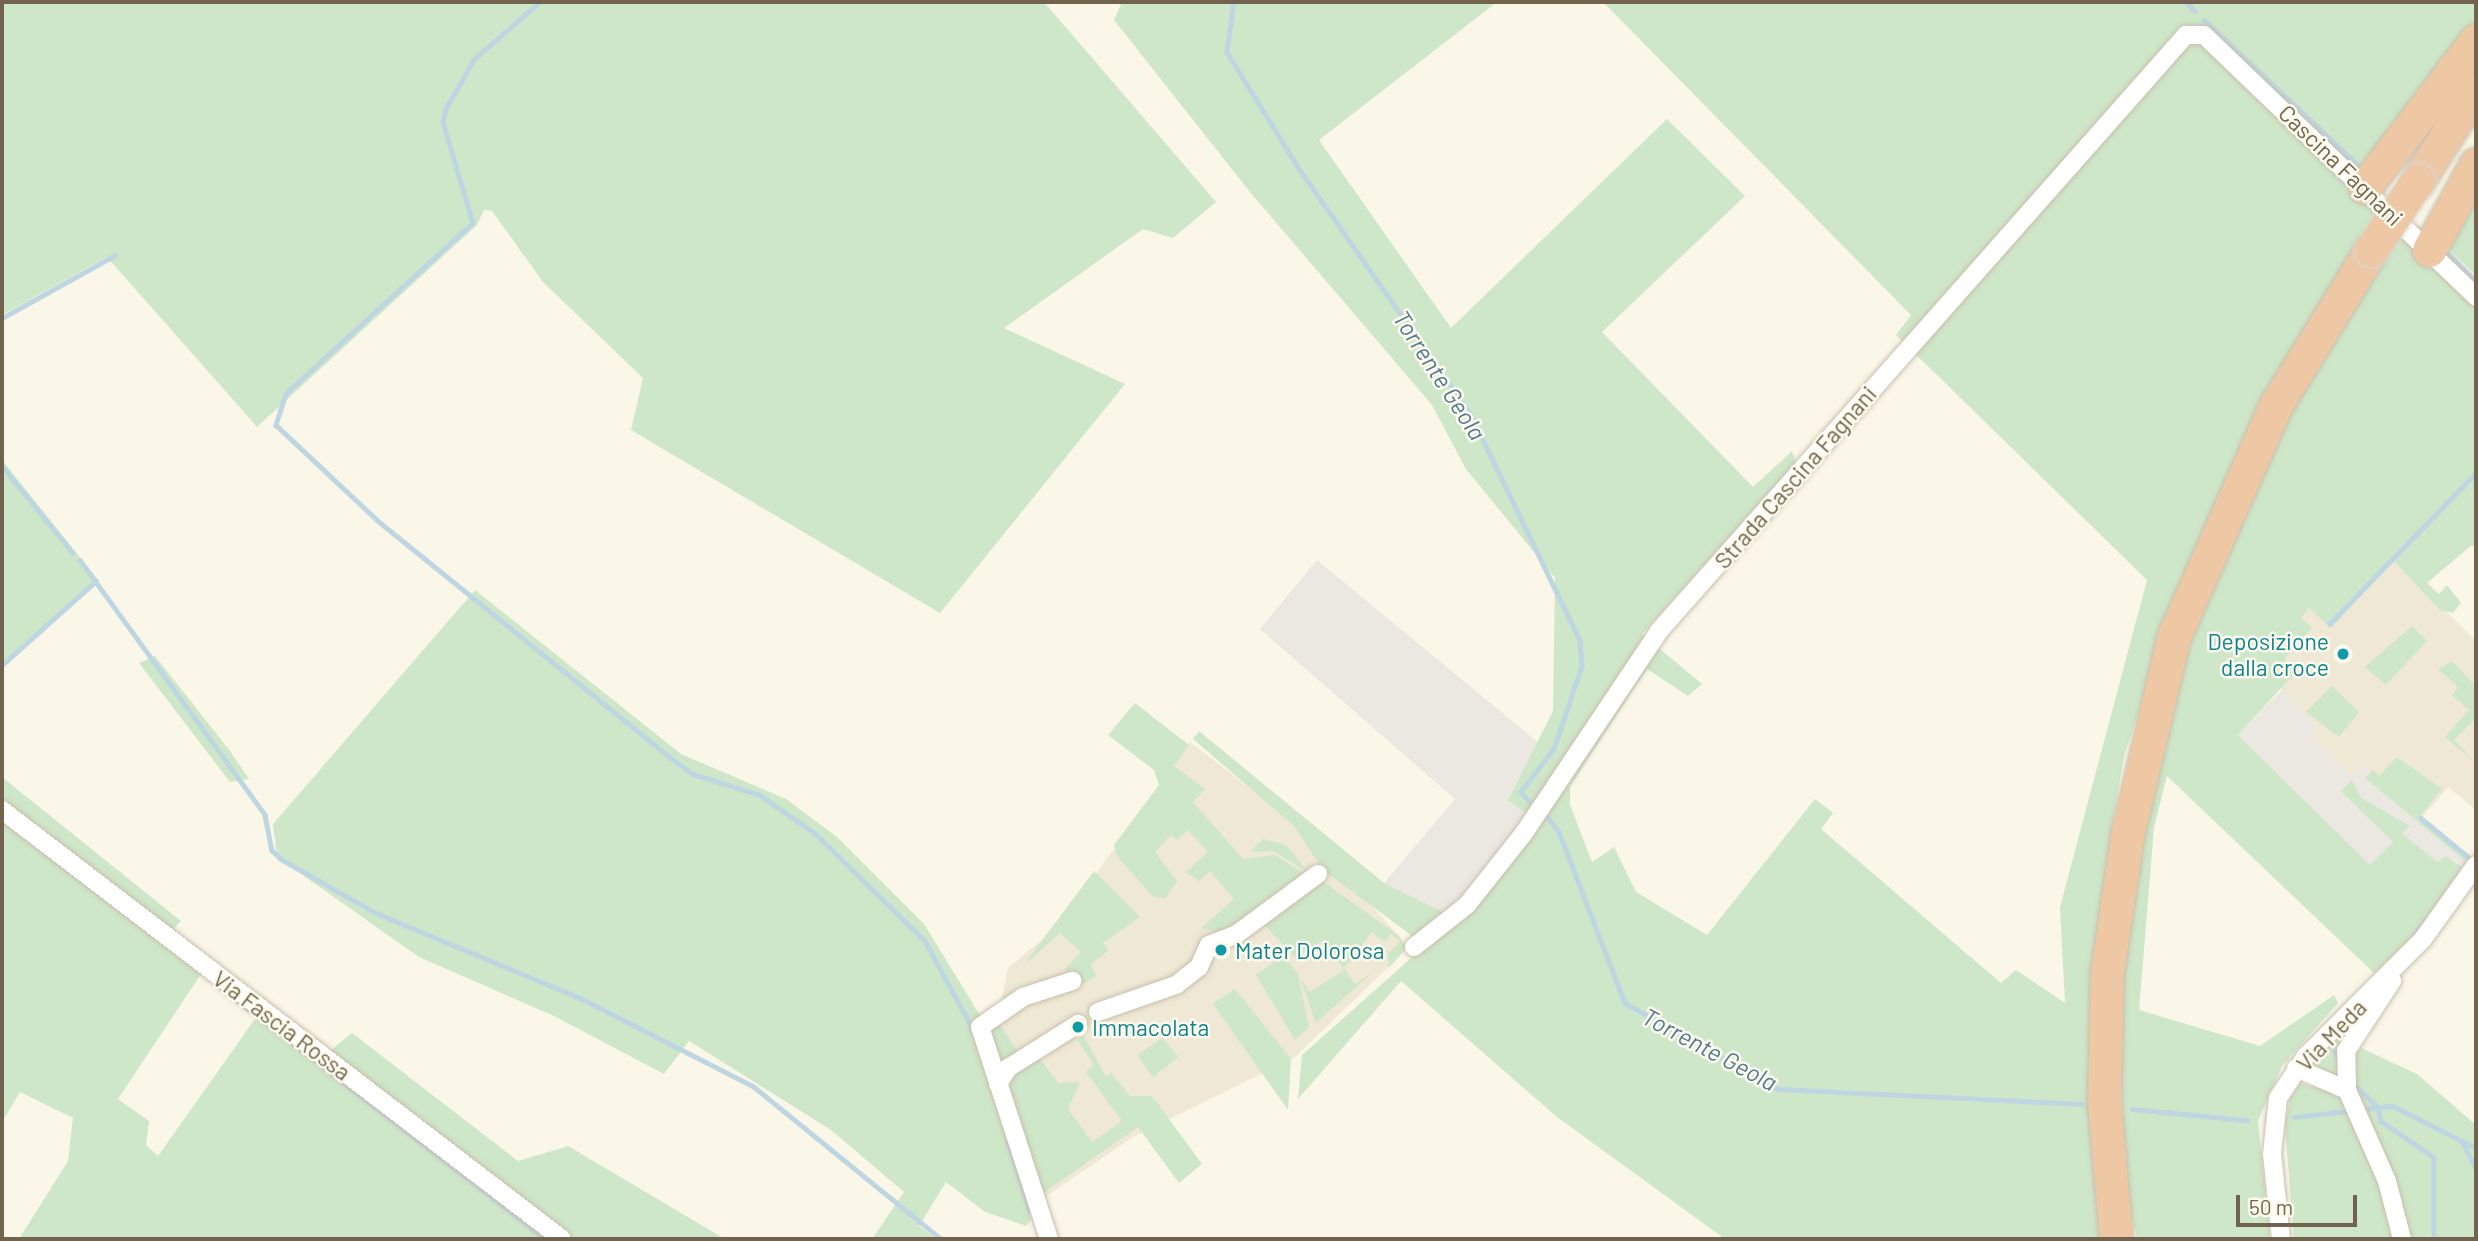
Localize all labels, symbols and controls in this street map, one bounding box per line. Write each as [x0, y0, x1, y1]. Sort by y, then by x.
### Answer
street label: Cascina Fagnani [2273, 99, 2409, 231]
water label: Torrente Geola [1387, 305, 1493, 445]
street label: Strada Cascina Fagnani [1708, 380, 1882, 574]
place label: Deposizione dalla croce [2207, 627, 2329, 681]
marker: Deposizione dalla croce [2335, 646, 2351, 662]
place label: Mater Dolorosa [1235, 936, 1385, 964]
marker: Mater Dolorosa [1213, 942, 1229, 958]
street label: Via Fascia Rossa [208, 964, 356, 1086]
street label: Via Meda [2290, 993, 2372, 1077]
water label: Torrente Geola [1638, 1001, 1782, 1097]
place label: Immacolata [1092, 1013, 1209, 1041]
marker: Immacolata [1070, 1019, 1086, 1035]
scale bar [2240, 1182, 2361, 1226]
text: 50 m [2249, 1194, 2293, 1219]

